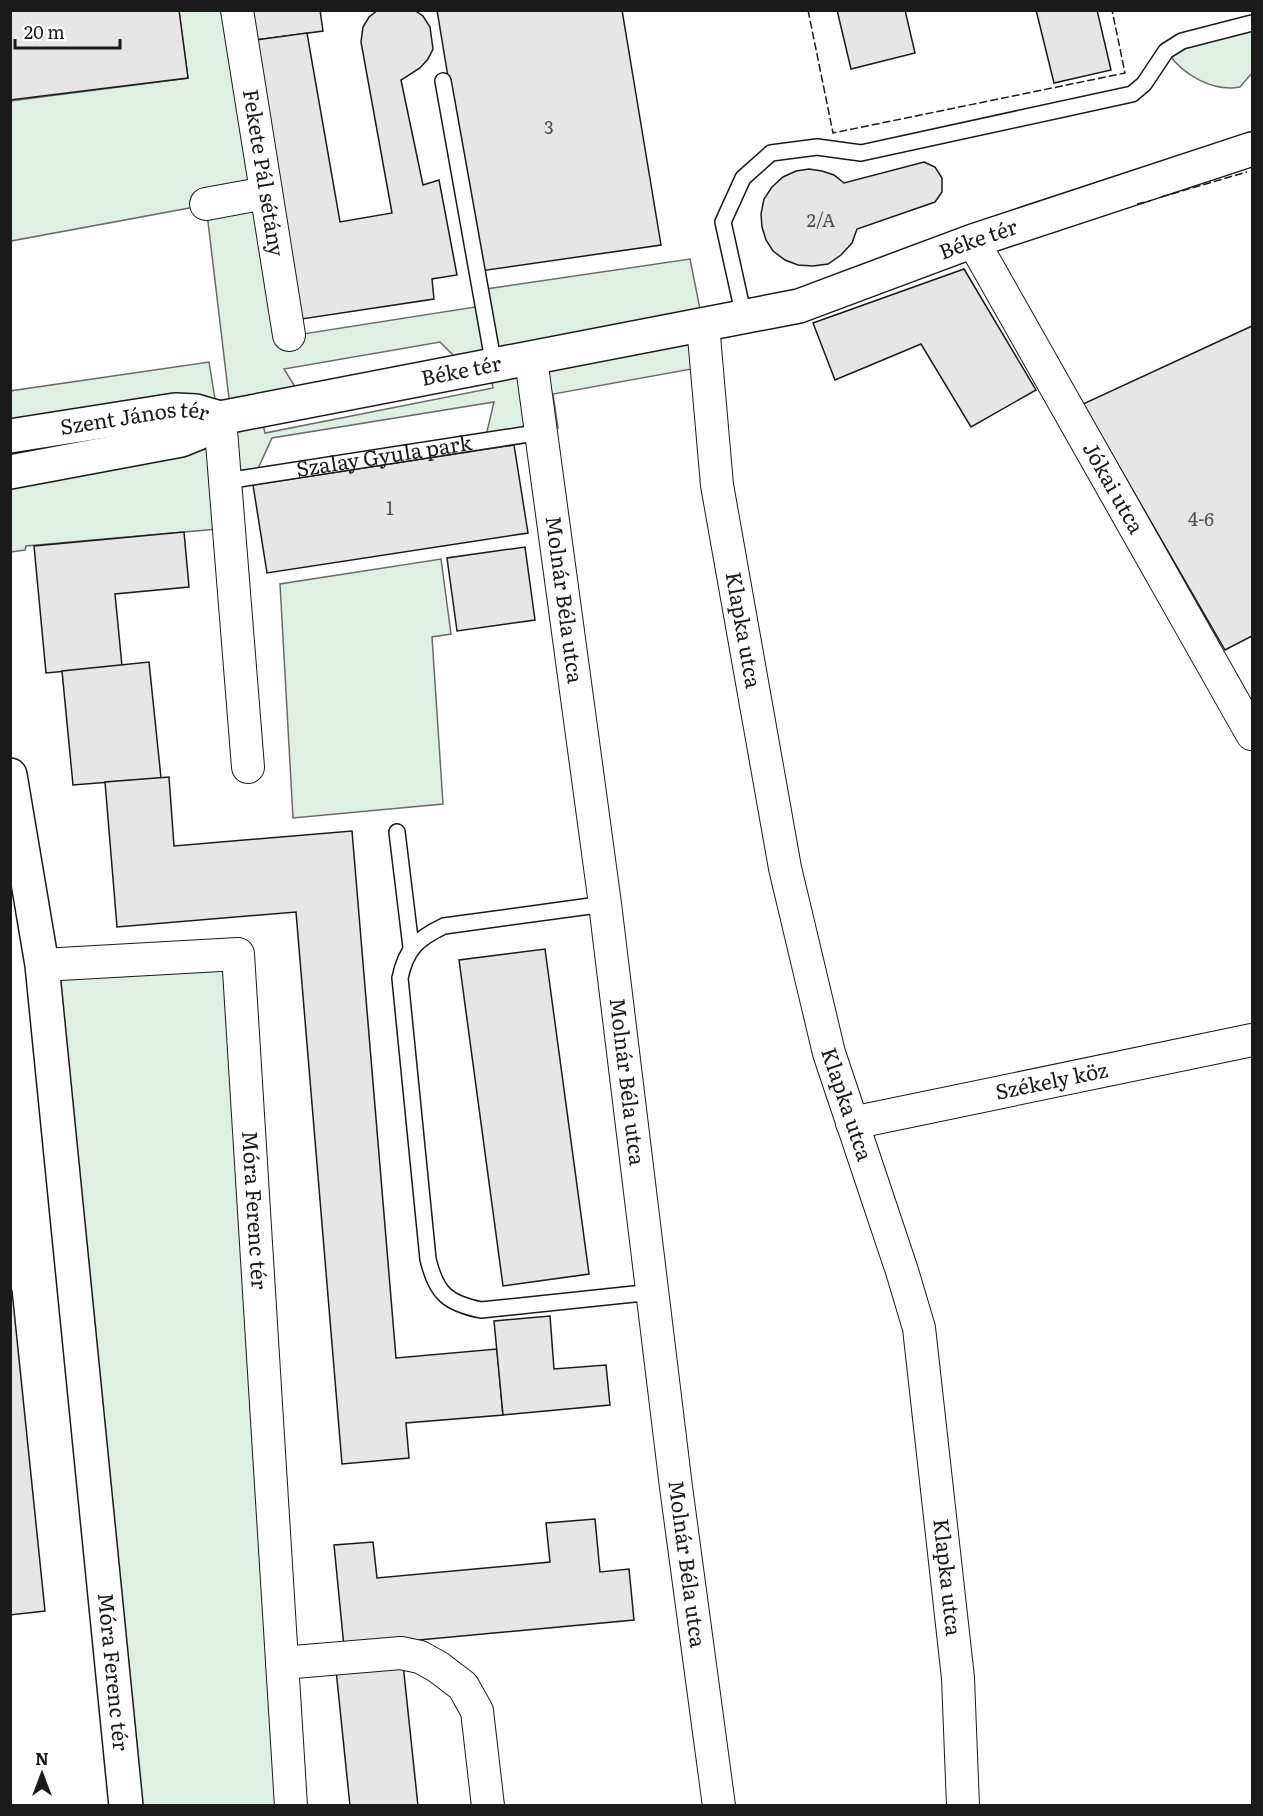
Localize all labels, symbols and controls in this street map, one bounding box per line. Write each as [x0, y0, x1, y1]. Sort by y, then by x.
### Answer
scale bar [15, 12, 120, 50]
text: 20 m [24, 18, 65, 45]
street label: Fekete Pál sétány [237, 87, 294, 259]
house number: 3 [544, 113, 554, 140]
house number: 2/A [807, 206, 835, 233]
street label: Béke tér [934, 209, 1021, 266]
street label: Béke tér [418, 346, 504, 392]
street label: Szent János tér [58, 392, 213, 441]
street label: Szalay Gyula park [294, 425, 474, 483]
street label: Jókai utca [1077, 435, 1154, 539]
house number: 1 [386, 494, 394, 521]
house number: 4-6 [1188, 505, 1214, 532]
street label: Molnár Béla utca [539, 514, 593, 686]
street label: Klapka utca [720, 569, 771, 691]
street label: Molnár Béla utca [604, 996, 655, 1168]
street label: Klapka utca [815, 1043, 882, 1165]
street label: Székely köz [992, 1052, 1110, 1106]
street label: Móra Ferenc tér [236, 1130, 277, 1290]
street label: Molnár Béla utca [662, 1478, 716, 1650]
street label: Klapka utca [927, 1517, 971, 1638]
street label: Móra Ferenc tér [92, 1591, 138, 1752]
north arrow [12, 1744, 72, 1804]
text: N [35, 1746, 49, 1770]

